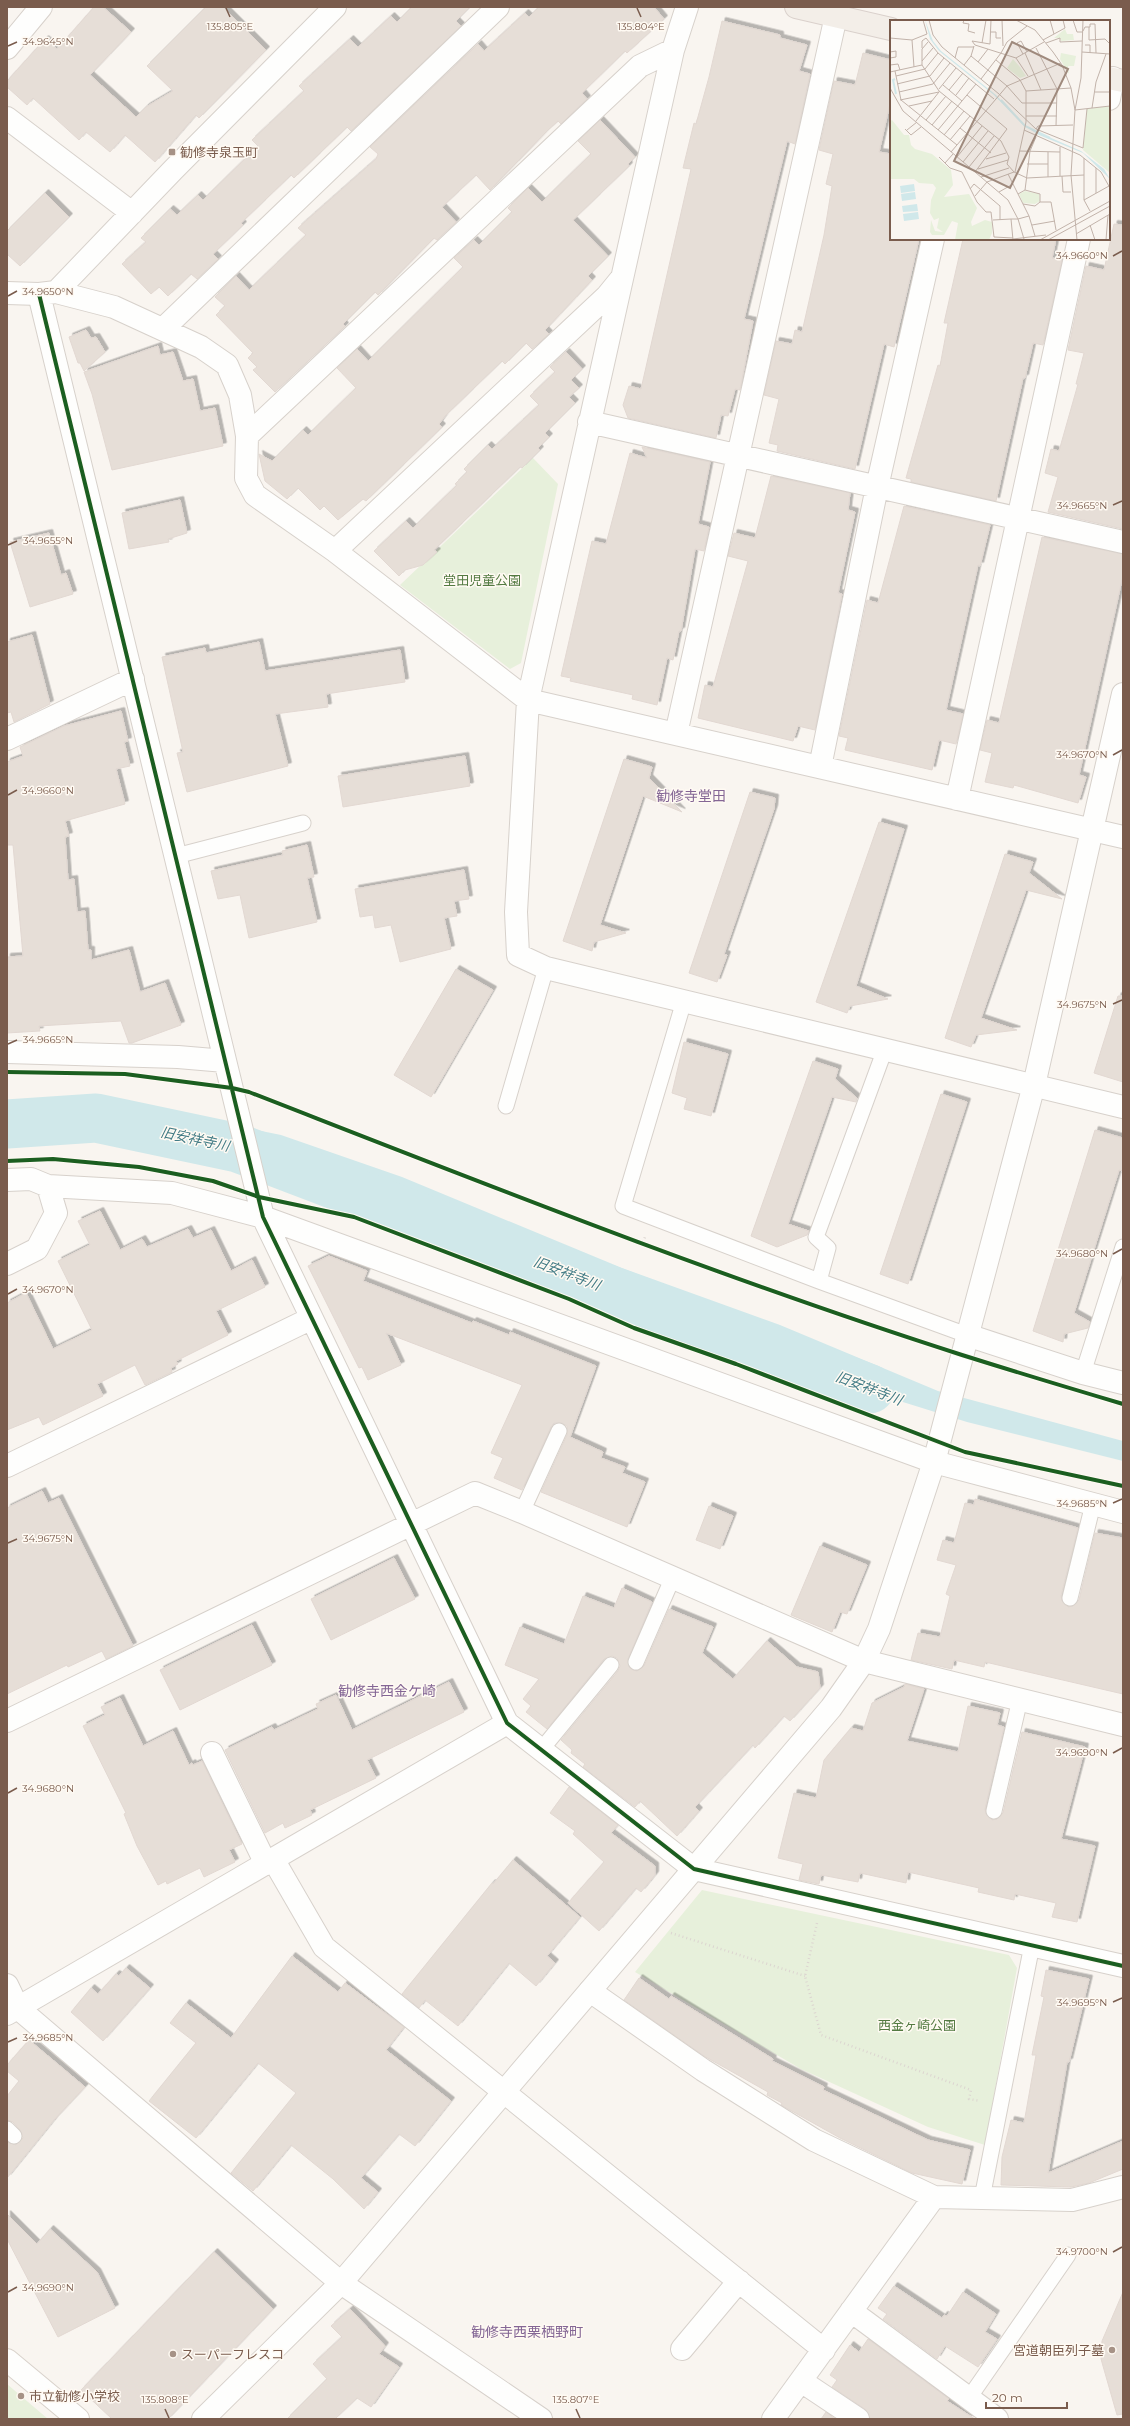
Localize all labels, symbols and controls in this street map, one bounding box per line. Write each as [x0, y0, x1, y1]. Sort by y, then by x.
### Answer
text: 135.805°E [207, 20, 254, 33]
text: 135.804°E [617, 20, 665, 33]
inset map [890, 20, 1110, 240]
text: 34.9645°N [22, 35, 74, 48]
place label: 勧修寺泉玉町 [180, 144, 258, 160]
marker: 勧修寺泉玉町 [167, 147, 177, 157]
text: 34.9660°N [1056, 249, 1108, 262]
text: 34.9650°N [22, 285, 74, 298]
text: 34.9665°N [1057, 499, 1107, 512]
text: 34.9655°N [23, 534, 73, 547]
park label: 堂田児童公園 [443, 572, 521, 588]
text: 34.9670°N [1056, 748, 1108, 761]
text: 34.9660°N [22, 784, 74, 797]
district label: 勧修寺堂田 [656, 787, 726, 805]
text: 34.9675°N [1057, 998, 1107, 1011]
text: 34.9665°N [23, 1033, 73, 1046]
water label: 旧安祥寺川 [159, 1123, 233, 1155]
text: 34.9680°N [1056, 1247, 1108, 1260]
water label: 旧安祥寺川 [531, 1252, 605, 1295]
text: 34.9670°N [22, 1283, 74, 1296]
water label: 旧安祥寺川 [833, 1367, 907, 1410]
text: 34.9685°N [1057, 1497, 1107, 1510]
text: 34.9675°N [23, 1532, 73, 1545]
district label: 勧修寺西金ケ崎 [338, 1682, 436, 1700]
text: 34.9690°N [1056, 1746, 1108, 1759]
text: 34.9680°N [22, 1782, 74, 1795]
text: 34.9695°N [1057, 1996, 1107, 2009]
park label: 西金ヶ崎公園 [878, 2017, 956, 2033]
text: 34.9685°N [23, 2031, 73, 2044]
text: 34.9700°N [1056, 2245, 1108, 2258]
text: 34.9690°N [22, 2281, 74, 2294]
district label: 勧修寺西栗栖野町 [471, 2323, 583, 2341]
place label: 宮道朝臣列子墓 [1013, 2342, 1104, 2358]
marker: 宮道朝臣列子墓 [1107, 2345, 1117, 2355]
place label: スーパーフレスコ [181, 2346, 284, 2362]
marker: スーパーフレスコ [168, 2349, 178, 2359]
scale bar [986, 2384, 1067, 2410]
place label: 市立勧修小学校 [29, 2388, 120, 2404]
text: 20 m [992, 2390, 1023, 2405]
marker: 市立勧修小学校 [16, 2391, 26, 2401]
text: 135.808°E [141, 2393, 189, 2406]
text: 135.807°E [553, 2393, 600, 2406]

